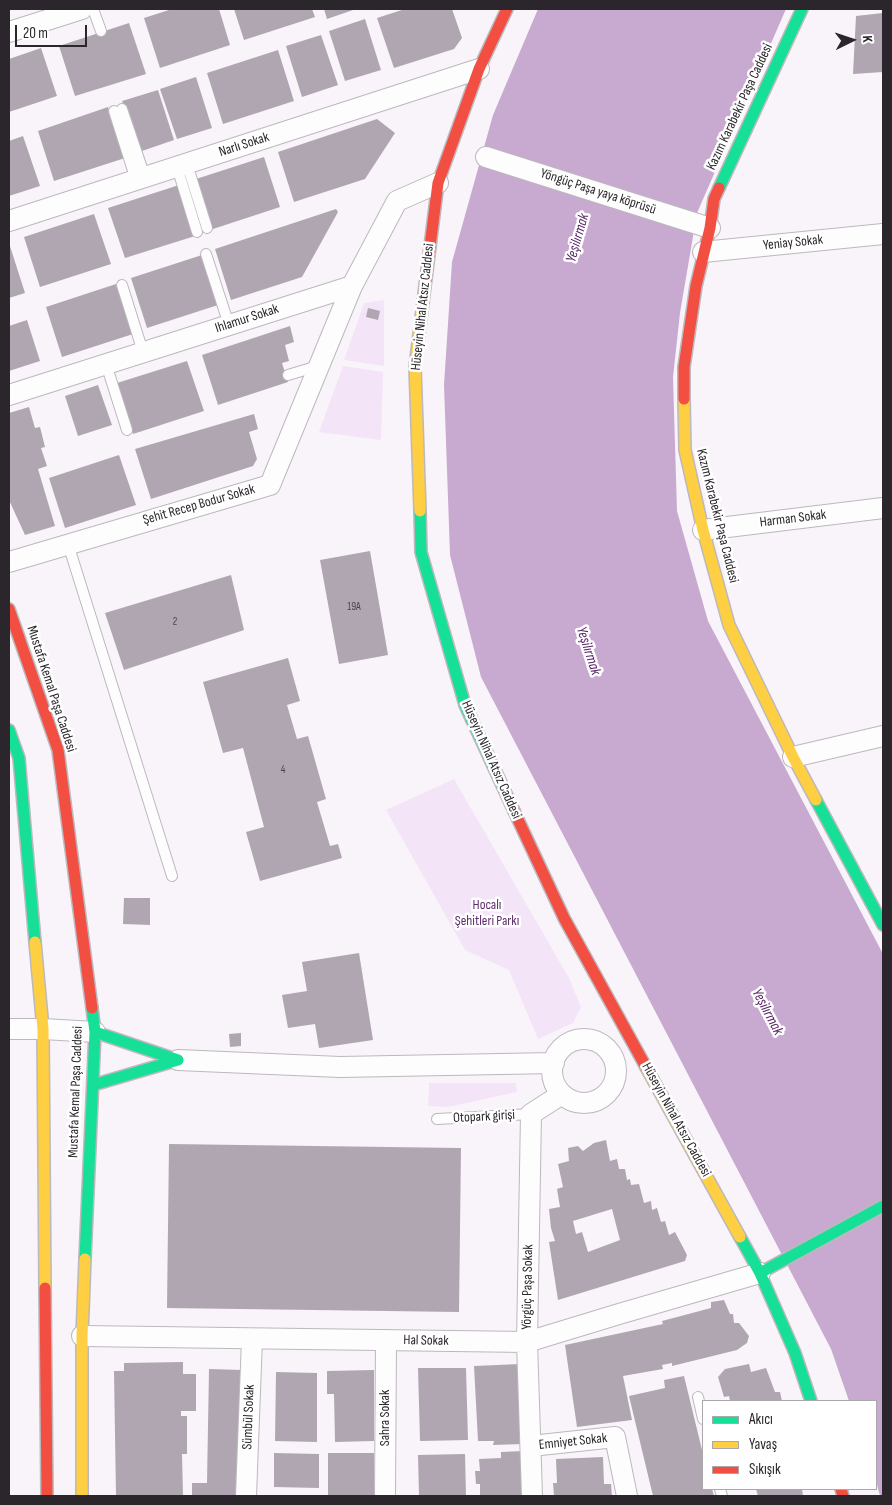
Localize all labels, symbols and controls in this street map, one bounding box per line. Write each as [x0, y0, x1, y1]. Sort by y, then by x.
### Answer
scale bar [18, 15, 90, 47]
north arrow [827, 15, 877, 65]
text: 20 m [23, 24, 48, 43]
text: K [859, 35, 876, 43]
street label: Kazım Karabekir Paşa Caddesi [703, 41, 777, 173]
street label: Narlı Sokak [217, 129, 271, 161]
street label: Yöngüç Paşa yaya köprüsü [538, 165, 658, 219]
water label: Yeşilırmak [562, 211, 594, 265]
street label: Yeniay Sokak [762, 232, 824, 254]
street label: Hüseyin Nihal Atsız Caddesi [408, 243, 438, 371]
street label: Ihlamur Sokak [213, 301, 281, 337]
street label: Kazım Karabekir Paşa Caddesi [692, 447, 742, 585]
street label: Şehit Recep Bodur Sokak [141, 481, 257, 529]
street label: Harman Sokak [759, 507, 827, 531]
house number: 19A [347, 600, 361, 614]
house number: 2 [173, 615, 177, 629]
street label: Mustafa Kemal Paşa Caddesi [23, 624, 79, 754]
water label: Yeşilırmak [572, 624, 604, 678]
street label: Hüseyin Nihal Atsız Caddesi [457, 698, 525, 822]
house number: 4 [281, 763, 285, 777]
park label: Hocalı Şehitleri Parkı [455, 897, 519, 930]
water label: Yeşilırmak [747, 986, 787, 1038]
street label: Mustafa Kemal Paşa Caddesi [65, 1026, 87, 1158]
street label: Hüseyin Nihal Atsız Caddesi [638, 1060, 714, 1180]
street label: Otopark girişi [453, 1107, 515, 1127]
street label: Yörgüç Paşa Sokak [519, 1244, 537, 1330]
street label: Hal Sokak [403, 1332, 449, 1350]
street label: Sümbül Sokak [239, 1384, 259, 1450]
street label: Sahra Sokak [377, 1390, 393, 1446]
legend [702, 1400, 877, 1490]
text: Akıcı [749, 1410, 773, 1429]
street label: Emniyet Sokak [538, 1430, 608, 1454]
text: Yavaş [749, 1435, 777, 1454]
text: Sıkışık [749, 1460, 781, 1479]

